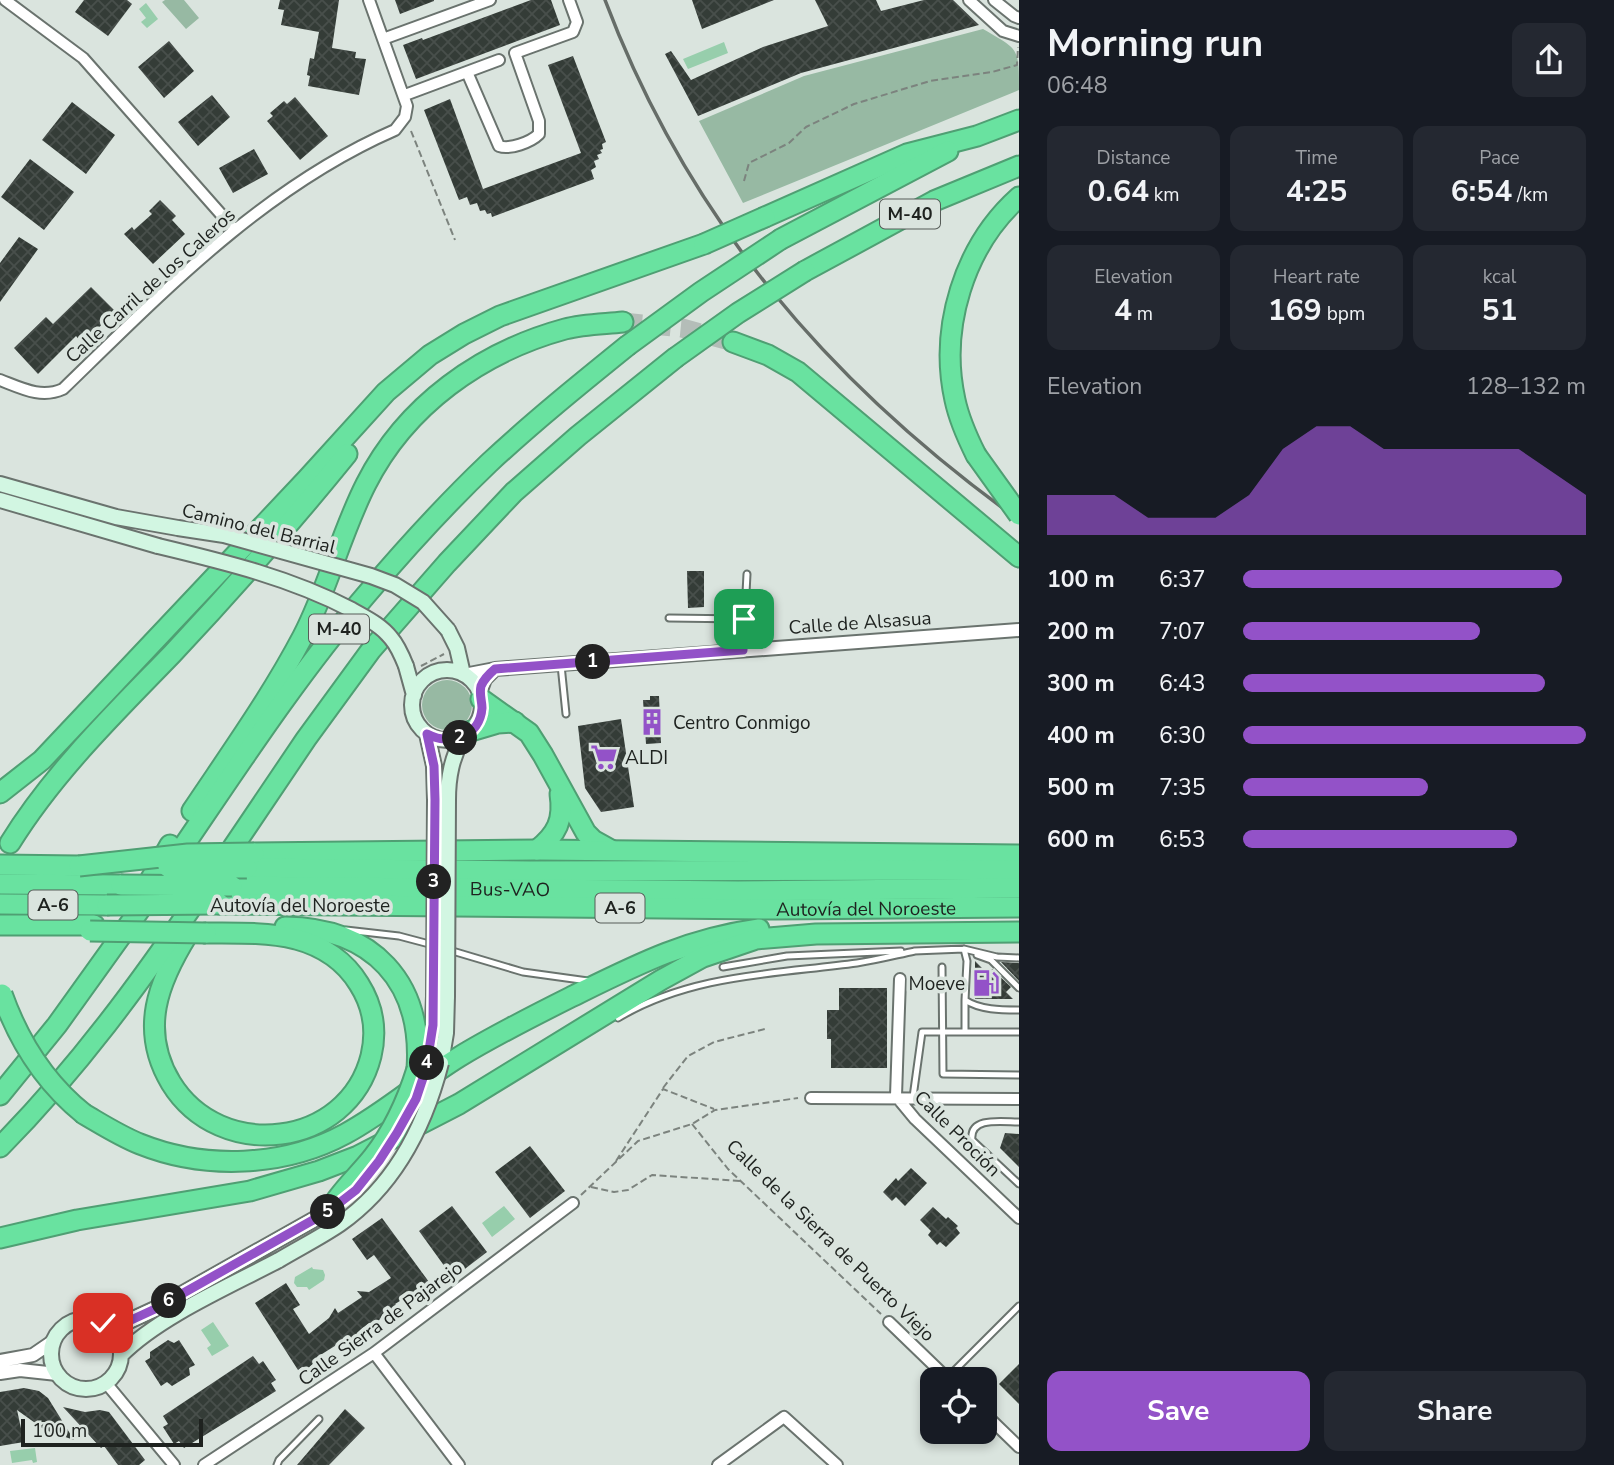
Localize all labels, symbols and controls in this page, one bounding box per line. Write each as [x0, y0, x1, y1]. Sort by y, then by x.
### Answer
text: Morning run [1047, 18, 1263, 69]
button: share [1512, 23, 1586, 97]
text: 06:48 [1047, 70, 1107, 101]
text: Distance [1097, 145, 1170, 171]
text: Time [1295, 145, 1338, 171]
text: Pace [1479, 145, 1520, 171]
text: 0.64 [1087, 171, 1149, 212]
text: 4:25 [1286, 171, 1347, 212]
text: 6:54 [1451, 171, 1512, 212]
text: km [1149, 182, 1180, 208]
text: /km [1512, 182, 1548, 208]
road number: M-40 [880, 200, 940, 229]
street label: Calle Carril de los Caleros [60, 202, 241, 369]
text: Elevation [1094, 264, 1173, 290]
text: Heart rate [1273, 264, 1360, 290]
text: kcal [1483, 264, 1516, 290]
text: 4 [1114, 290, 1132, 331]
text: 169 [1268, 290, 1322, 331]
text: 51 [1482, 290, 1518, 331]
text: m [1132, 301, 1153, 327]
text: bpm [1322, 301, 1365, 327]
text: Elevation [1047, 371, 1142, 402]
text: 128–132 m [1466, 371, 1586, 402]
street label: Camino del Barrial [179, 497, 339, 561]
text: 100 m [1047, 564, 1115, 595]
text: 6:37 [1159, 564, 1206, 595]
pin [714, 589, 774, 649]
icon: arrive [725, 600, 763, 638]
street label: Calle de Alsasua [788, 605, 932, 641]
road number: M-40 [309, 614, 369, 644]
text: 200 m [1047, 616, 1115, 647]
text: 7:07 [1159, 616, 1206, 647]
pin: 1 [576, 644, 610, 680]
text: 1 [587, 648, 598, 674]
text: 300 m [1047, 668, 1115, 699]
text: 6:43 [1159, 668, 1206, 699]
building icon: Centro Conmigo [637, 707, 667, 737]
place label: Centro Conmigo [673, 710, 811, 736]
pin: 2 [442, 720, 477, 756]
text: 400 m [1047, 720, 1115, 751]
text: 6:30 [1159, 720, 1206, 751]
text: 2 [454, 724, 465, 750]
supermarket icon: ALDI [589, 742, 619, 772]
place label: ALDI [625, 745, 668, 771]
text: 500 m [1047, 772, 1115, 803]
text: 7:35 [1159, 772, 1206, 803]
text: 600 m [1047, 824, 1115, 855]
text: 6:53 [1159, 824, 1206, 855]
pin: 3 [416, 864, 452, 900]
text: 3 [428, 868, 439, 894]
street label: Bus-VAO [470, 876, 550, 903]
road number: A-6 [28, 890, 78, 920]
street label: Autovía del Noroeste [210, 893, 390, 919]
road number: A-6 [596, 894, 644, 923]
street label: Autovía del Noroeste [776, 896, 956, 923]
fuel station icon: Moeve [971, 968, 1001, 998]
place label: Moeve [908, 971, 965, 997]
pin: 4 [410, 1046, 444, 1080]
text: 4 [421, 1049, 432, 1075]
street label: Calle Proción [908, 1085, 1006, 1183]
street label: Calle de la Sierra de Puerto Viejo [720, 1134, 940, 1348]
pin: 5 [310, 1194, 346, 1230]
text: 5 [322, 1198, 333, 1224]
street label: Calle Sierra de Pajarejo [293, 1255, 468, 1392]
pin: 6 [152, 1284, 186, 1318]
text: 6 [163, 1287, 174, 1313]
pin [73, 1293, 133, 1353]
icon: check [84, 1304, 122, 1342]
map controls [920, 1367, 997, 1444]
button: locate [920, 1367, 997, 1444]
button: Save [1047, 1371, 1310, 1451]
button: Share [1324, 1371, 1586, 1451]
scale bar [21, 1416, 203, 1448]
text: 100 m [32, 1418, 87, 1444]

